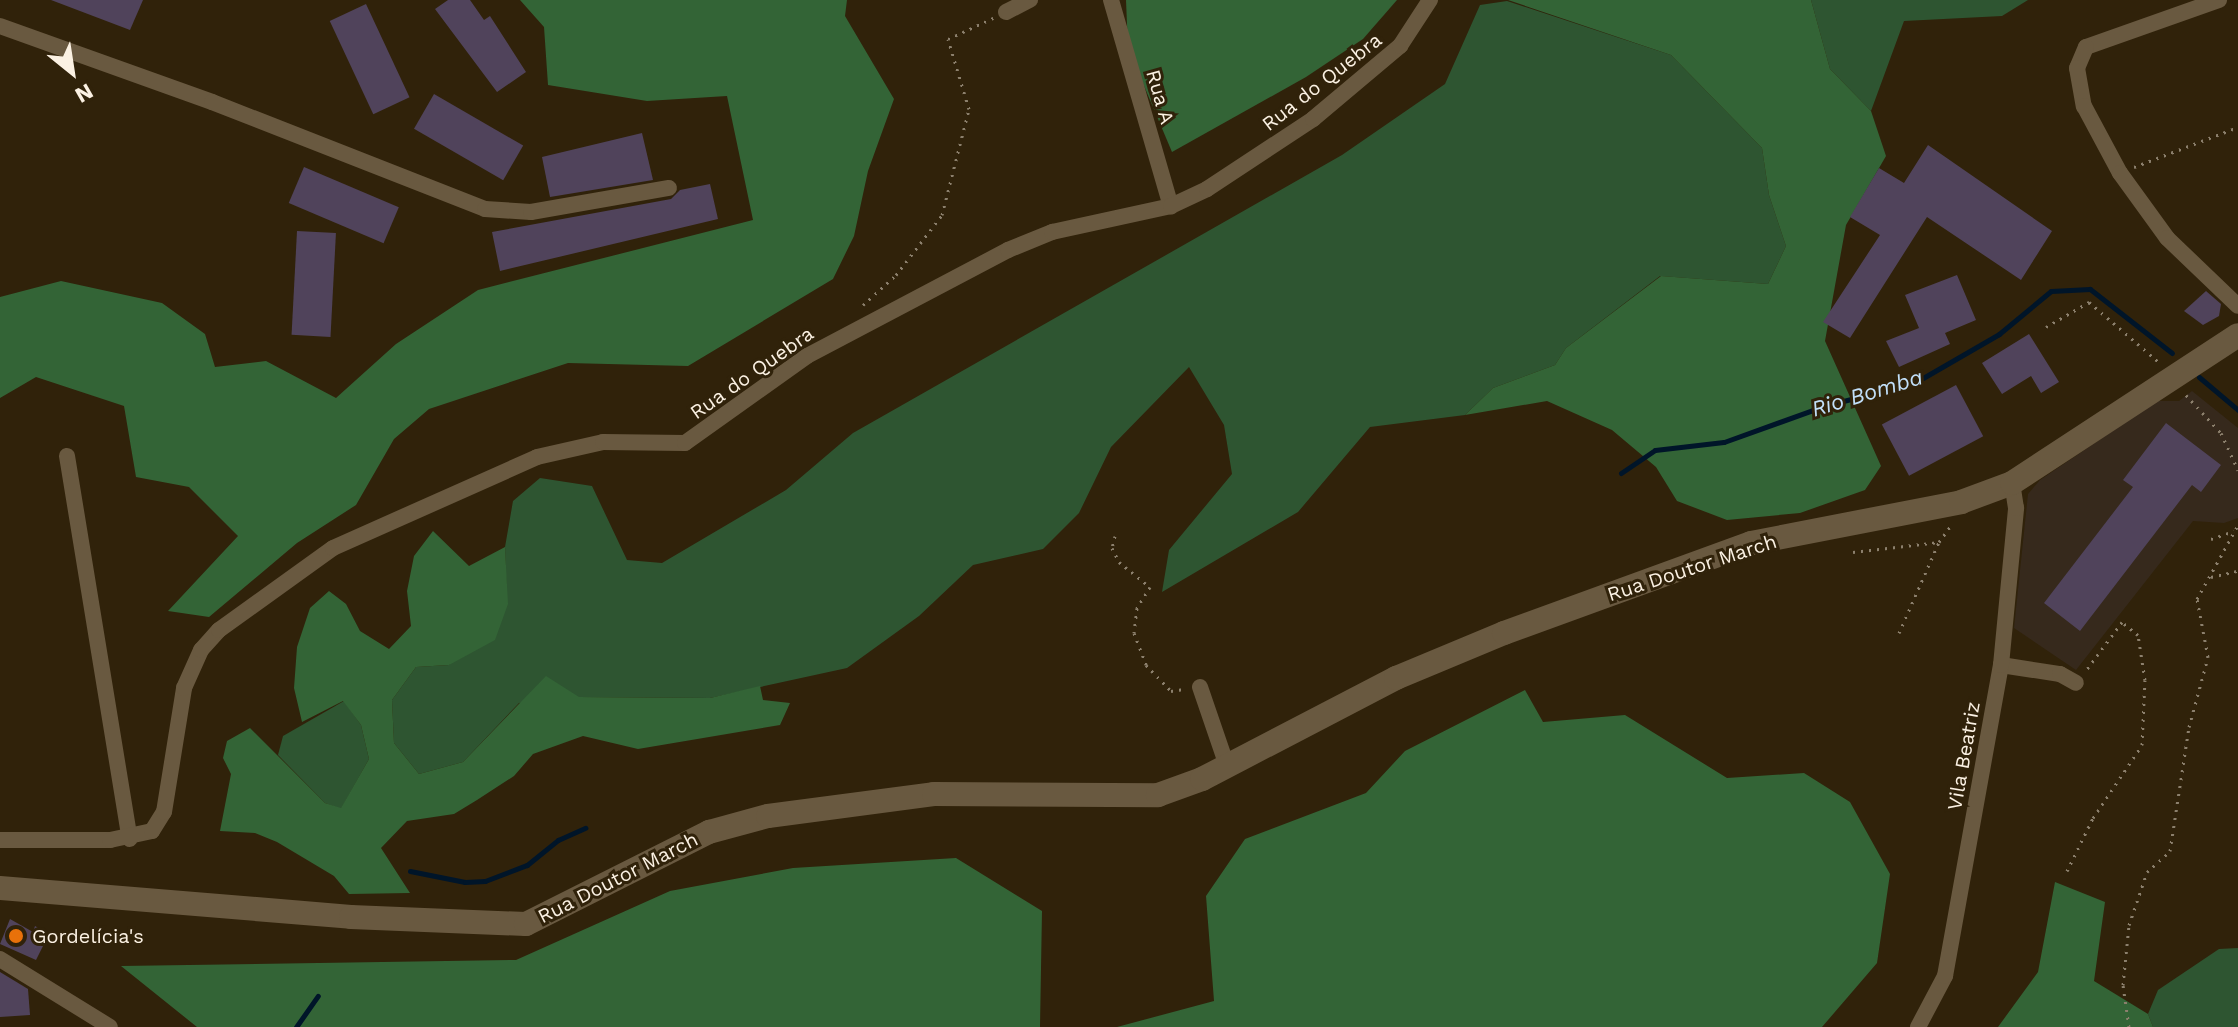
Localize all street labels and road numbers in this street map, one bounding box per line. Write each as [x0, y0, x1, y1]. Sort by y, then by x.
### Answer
street label: Rua do Quebra [1257, 28, 1387, 136]
street label: Rua A [1141, 66, 1179, 128]
street label: Rua do Quebra [686, 321, 818, 425]
street label: Rua Doutor March [1604, 529, 1780, 607]
street label: Vila Beatriz [1943, 699, 1985, 813]
street label: Rua Doutor March [534, 827, 702, 929]

